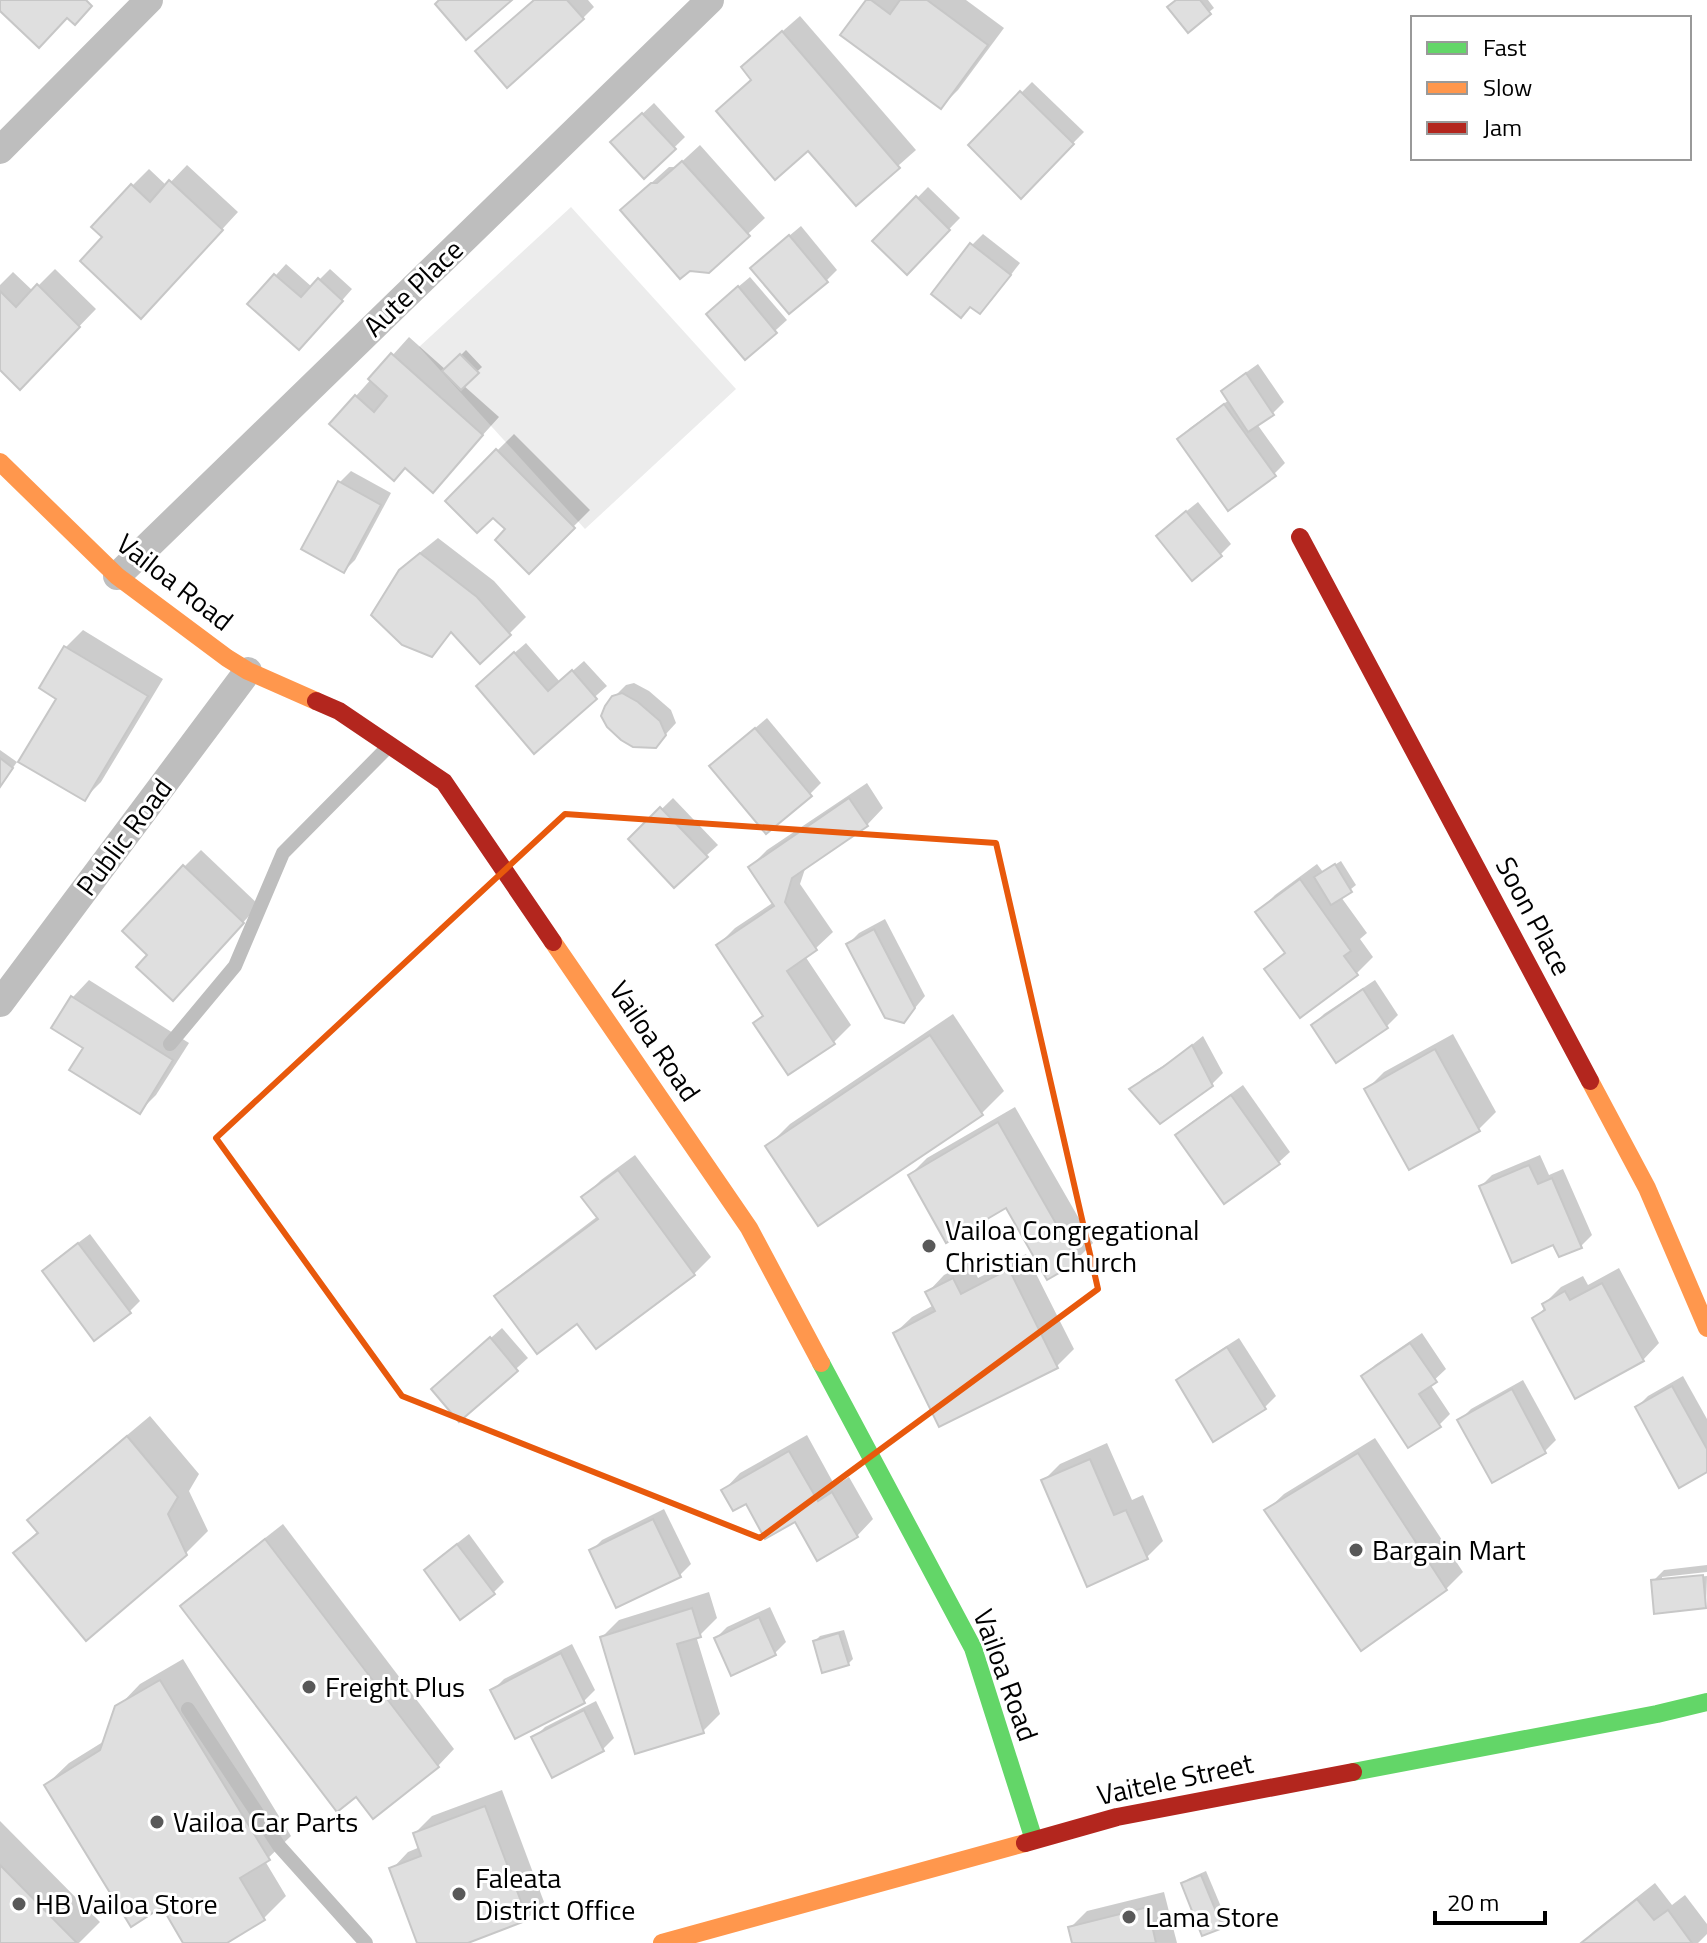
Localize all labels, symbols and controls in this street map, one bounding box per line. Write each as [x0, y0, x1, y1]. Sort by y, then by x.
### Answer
legend [1411, 16, 1691, 160]
text: Fast [1483, 29, 1527, 65]
text: Slow [1483, 69, 1532, 105]
text: Jam [1483, 109, 1522, 145]
street label: Aute Place [353, 229, 473, 347]
street label: Vailoa Road [108, 522, 243, 641]
street label: Public Road [65, 769, 182, 905]
street label: Soon Place [1485, 849, 1584, 983]
street label: Vailoa Road [599, 972, 712, 1110]
place label: Vailoa Congregational Christian Church [945, 1208, 1200, 1283]
marker: Vailoa Congregational Christian Church [920, 1237, 938, 1255]
place label: Bargain Mart [1372, 1528, 1526, 1571]
marker: Bargain Mart [1347, 1541, 1365, 1559]
street label: Vailoa Road [963, 1603, 1050, 1747]
place label: Freight Plus [325, 1665, 465, 1708]
marker: Freight Plus [300, 1678, 318, 1696]
street label: Vaitele Street [1093, 1741, 1257, 1816]
place label: Vailoa Car Parts [173, 1800, 358, 1843]
marker: Vailoa Car Parts [148, 1813, 166, 1831]
place label: Faleata District Office [475, 1856, 635, 1931]
scale bar [1435, 1875, 1545, 1925]
place label: HB Vailoa Store [35, 1882, 218, 1925]
text: 20 m [1447, 1884, 1499, 1920]
marker: Faleata District Office [450, 1885, 468, 1903]
marker: HB Vailoa Store [10, 1895, 28, 1913]
place label: Lama Store [1145, 1895, 1279, 1938]
marker: Lama Store [1120, 1908, 1138, 1926]

